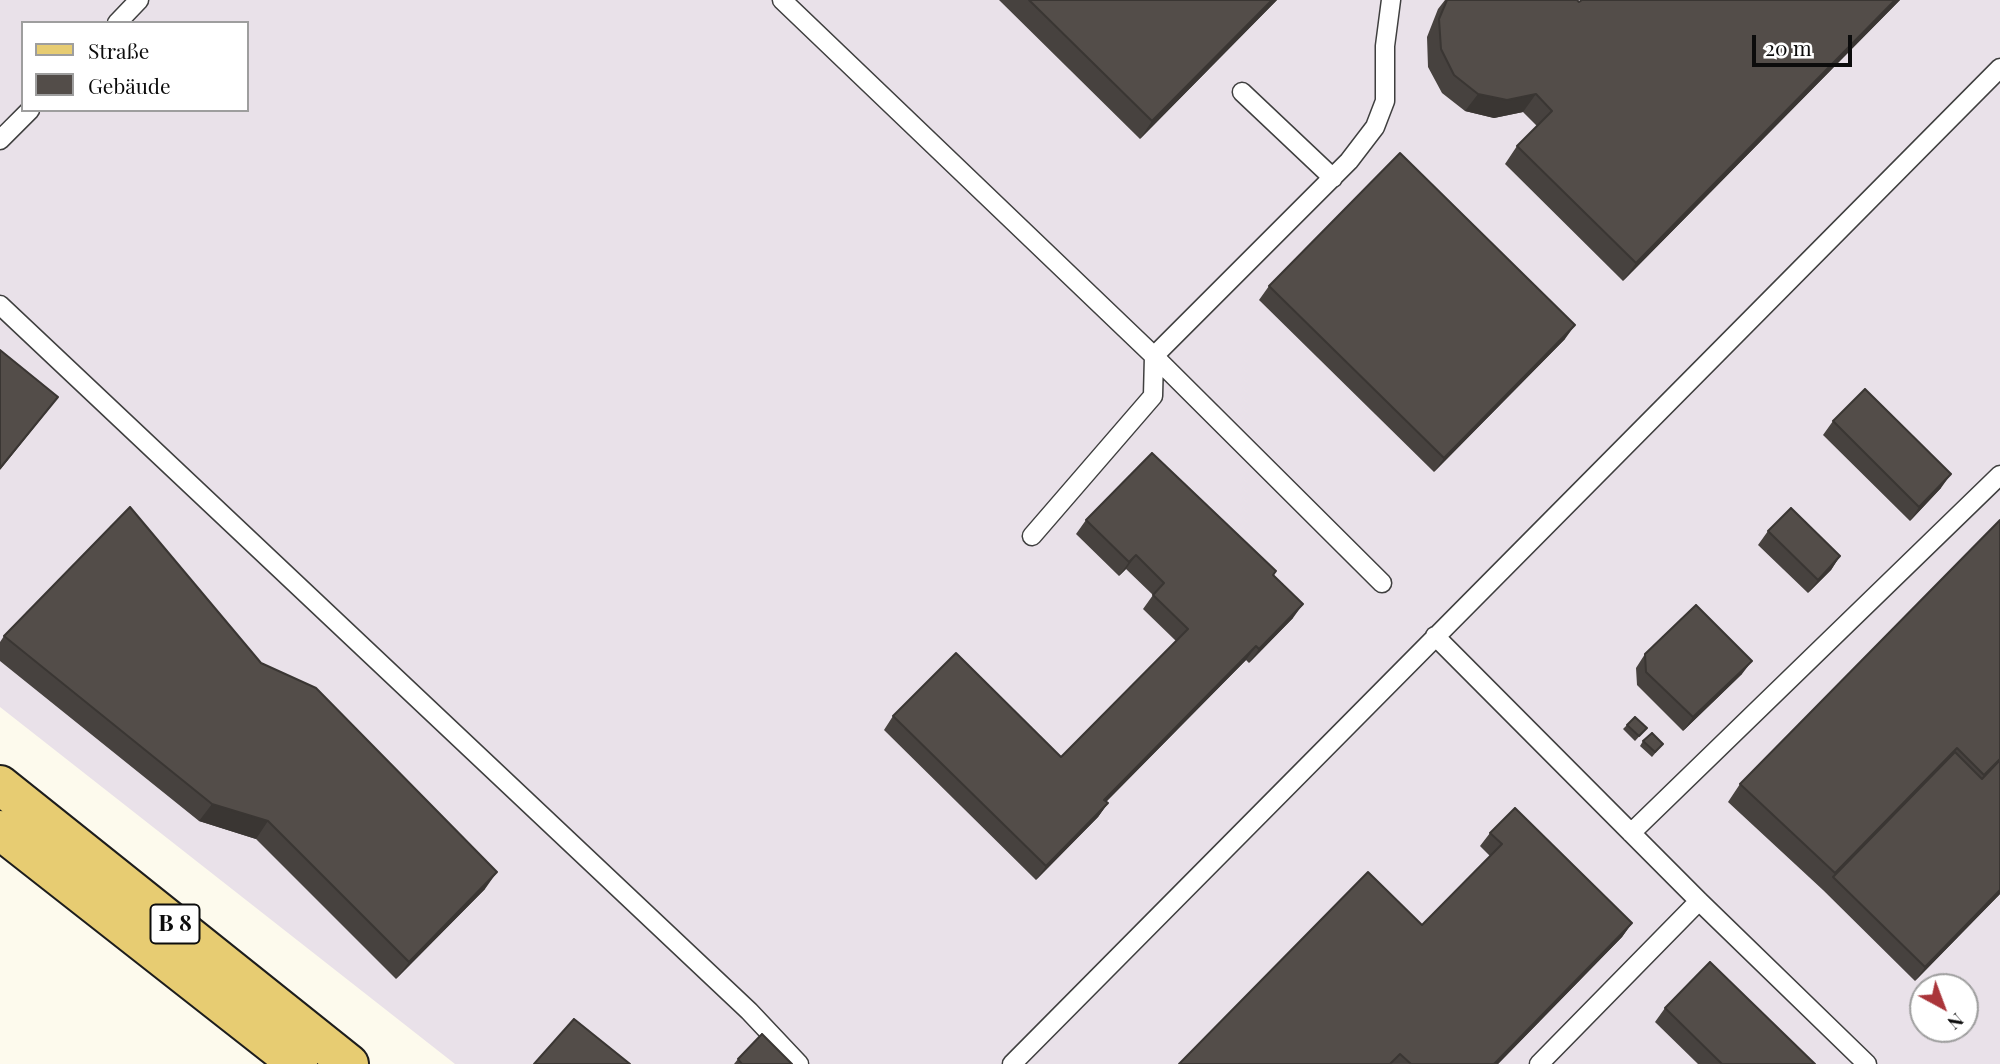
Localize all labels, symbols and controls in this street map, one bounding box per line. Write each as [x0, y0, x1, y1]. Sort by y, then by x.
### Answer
legend [21, 21, 248, 112]
scale bar [1755, 21, 1855, 65]
text: 20 m [1765, 33, 1812, 61]
text: Straße [88, 36, 149, 64]
text: Gebäude [88, 71, 171, 99]
road number: B 8 [150, 904, 200, 944]
north arrow [1909, 973, 1979, 1043]
text: N [1943, 1008, 1970, 1037]

